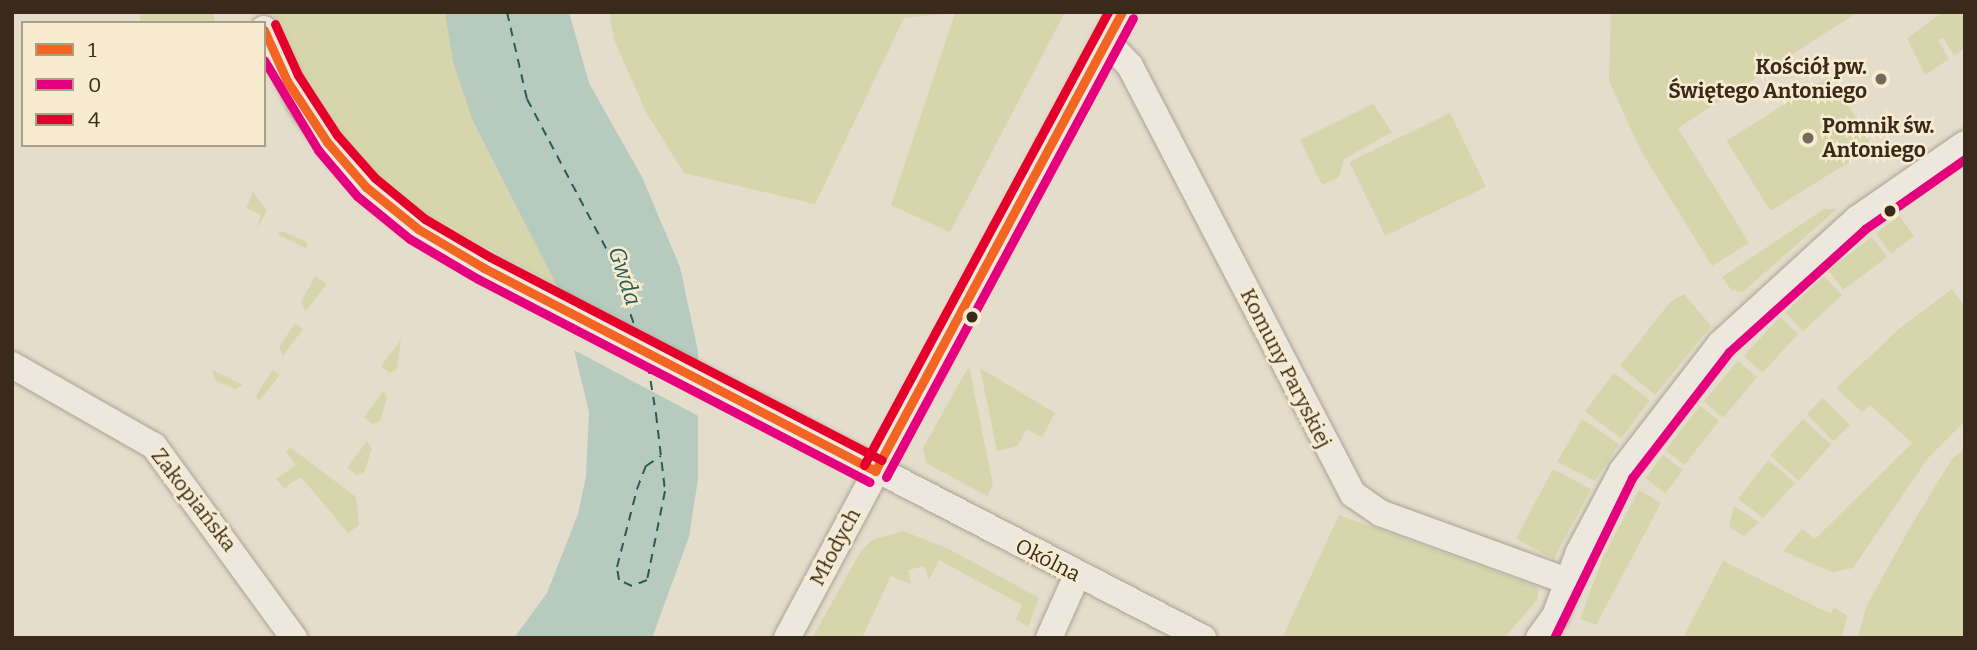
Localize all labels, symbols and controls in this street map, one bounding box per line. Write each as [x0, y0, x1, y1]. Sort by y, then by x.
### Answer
legend [21, 21, 266, 147]
text: 1 [88, 37, 97, 63]
place label: Kościół pw. Świętego Antoniego [1668, 54, 1867, 104]
marker: Kościół pw. Świętego Antoniego [1873, 71, 1889, 87]
text: 0 [88, 72, 101, 98]
text: 4 [88, 107, 100, 133]
place label: Pomnik św. Antoniego [1822, 113, 1934, 163]
marker: Pomnik św. Antoniego [1800, 130, 1816, 146]
unlabelled marker [1883, 204, 1897, 218]
water label: Gwda [603, 243, 647, 309]
street label: Komuny Paryskiej [1235, 284, 1337, 452]
unlabelled marker [965, 310, 979, 324]
street label: Zakopiańska [146, 443, 242, 557]
street label: Młodych [804, 504, 866, 590]
street label: Okólna [1011, 533, 1085, 587]

